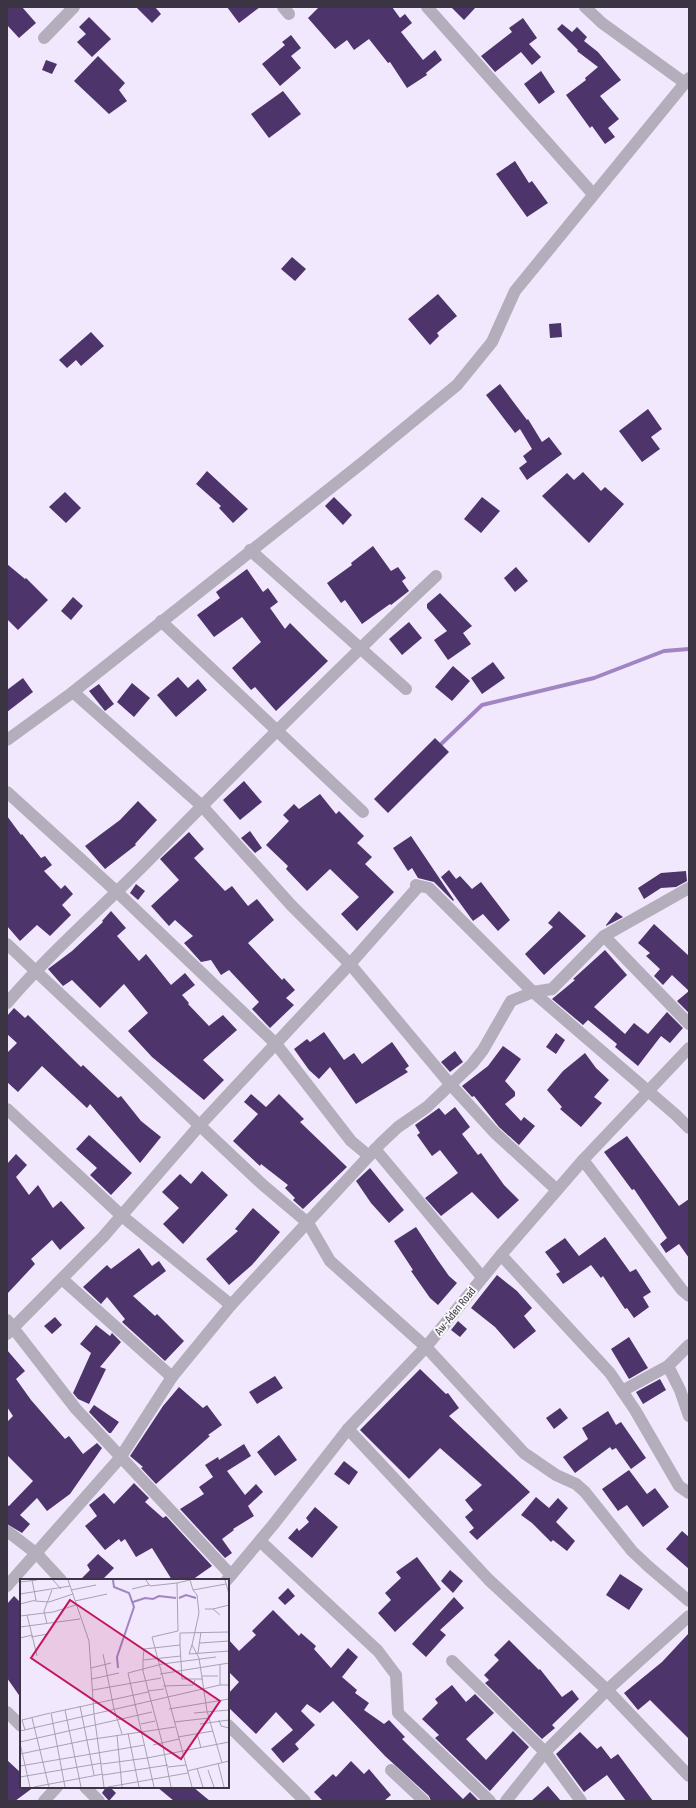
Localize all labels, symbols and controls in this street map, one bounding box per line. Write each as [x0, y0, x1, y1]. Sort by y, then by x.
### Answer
street label: Aw-Aden Road [431, 1284, 479, 1339]
inset map [20, 1579, 229, 1788]

